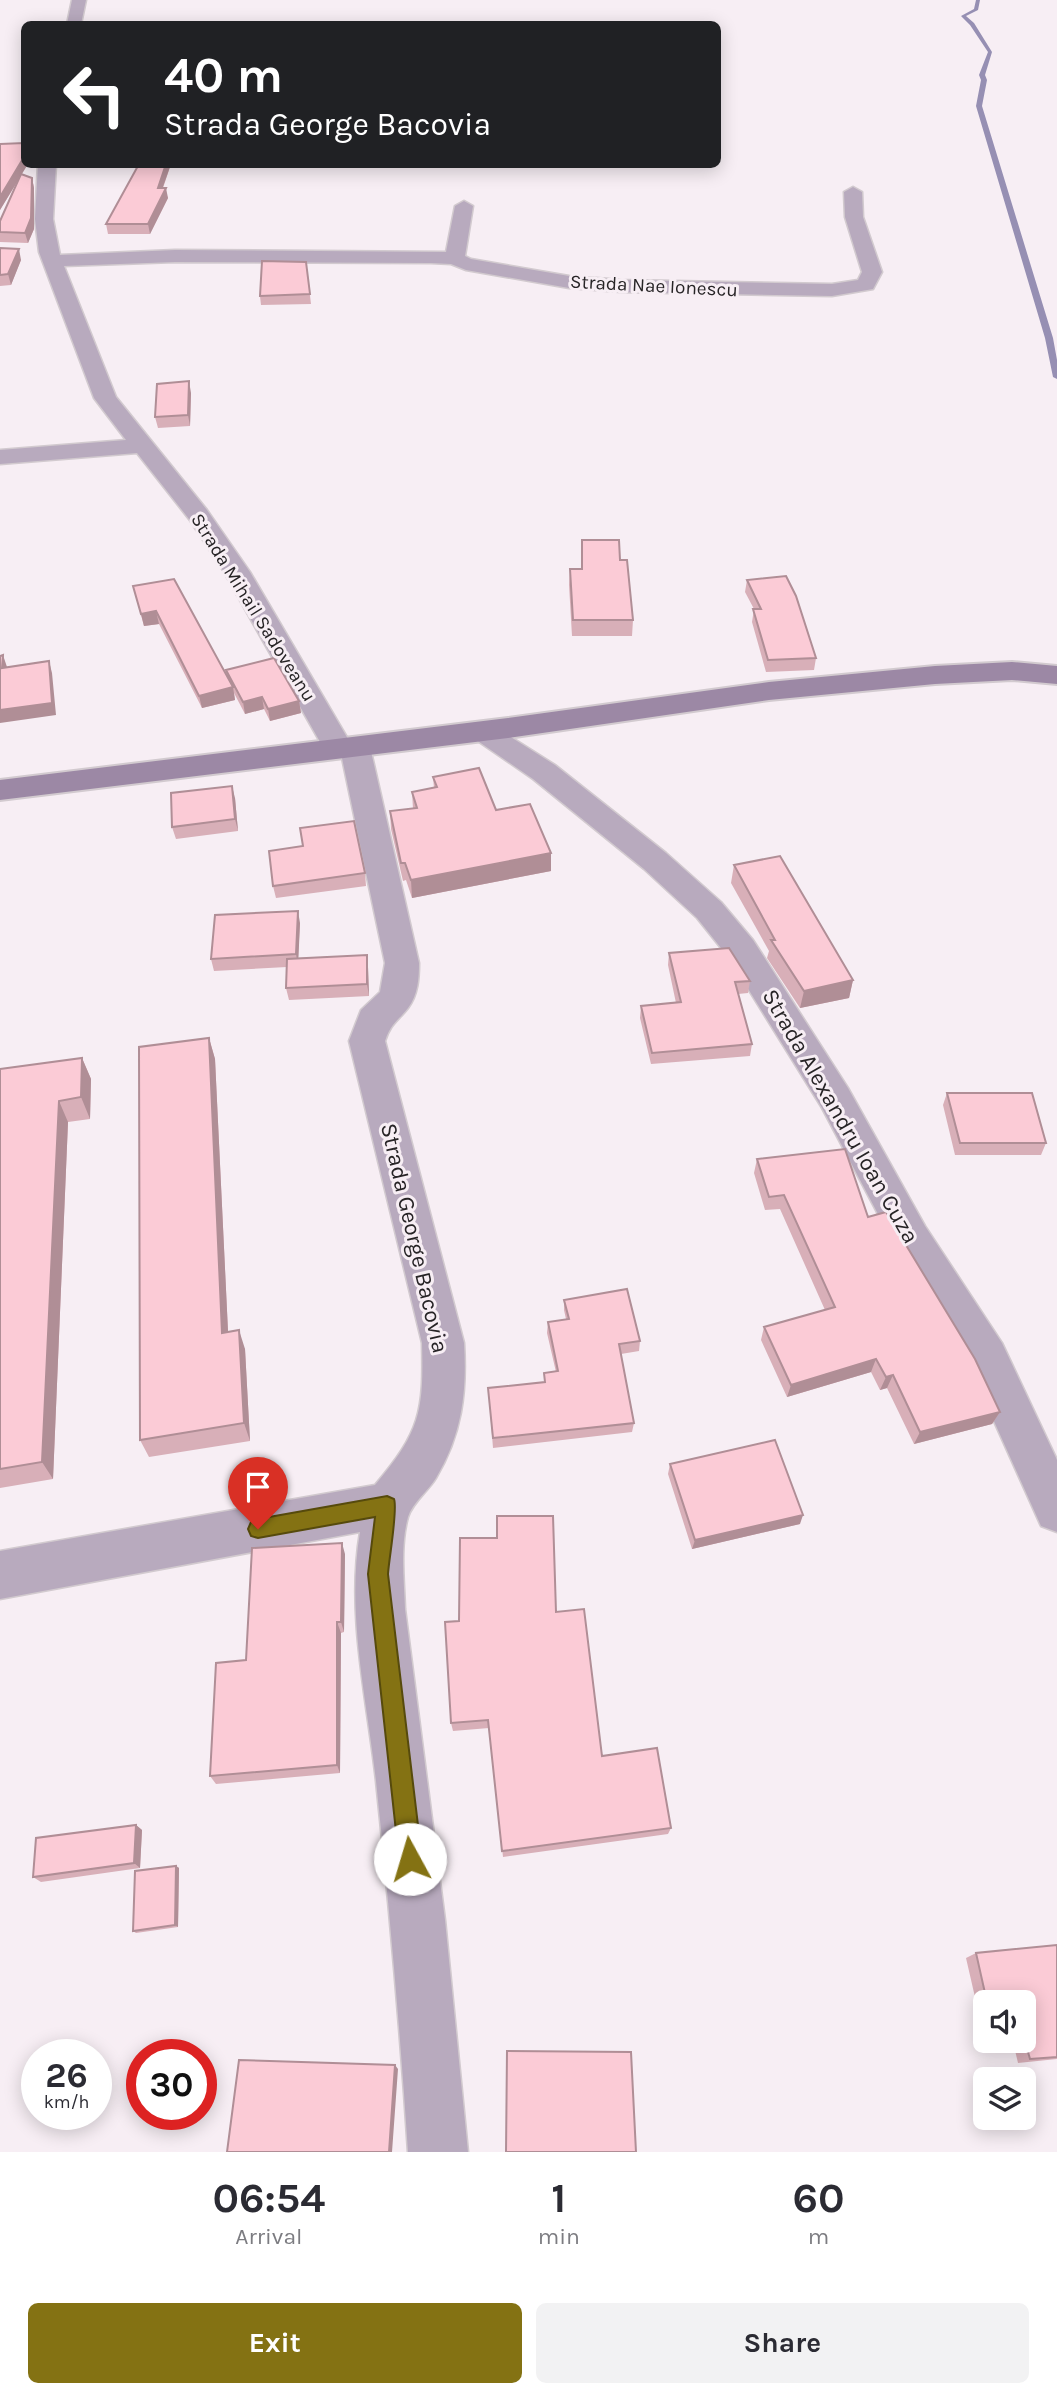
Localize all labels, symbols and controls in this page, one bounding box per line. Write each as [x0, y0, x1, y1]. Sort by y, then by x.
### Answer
text: 40 m [164, 47, 283, 104]
icon: left [49, 49, 140, 140]
text: Strada George Bacovia [164, 106, 491, 143]
street label: Strada Nae Ionescu [569, 271, 738, 301]
street label: Strada Mihail Sadoveanu [186, 509, 320, 706]
street label: Strada Alexandru Ioan Cuza [757, 984, 925, 1248]
street label: Strada George Bacovia [375, 1121, 454, 1356]
pin [228, 1457, 288, 1529]
icon: arrive [239, 1468, 277, 1506]
position arrow [373, 1822, 447, 1896]
map controls [973, 1990, 1036, 2130]
button: sound [973, 1990, 1036, 2053]
speed limit sign: 30 [126, 2039, 217, 2130]
text: 26 [45, 2055, 88, 2096]
button: layers [973, 2067, 1036, 2130]
text: km/h [44, 2091, 89, 2113]
text: 06:54 [212, 2173, 325, 2223]
text: 1 [551, 2173, 566, 2223]
text: 60 [792, 2173, 845, 2223]
text: Arrival [235, 2223, 303, 2250]
text: min [538, 2223, 580, 2250]
text: m [808, 2223, 829, 2250]
button: Exit [28, 2303, 522, 2383]
button: Share [536, 2303, 1029, 2383]

